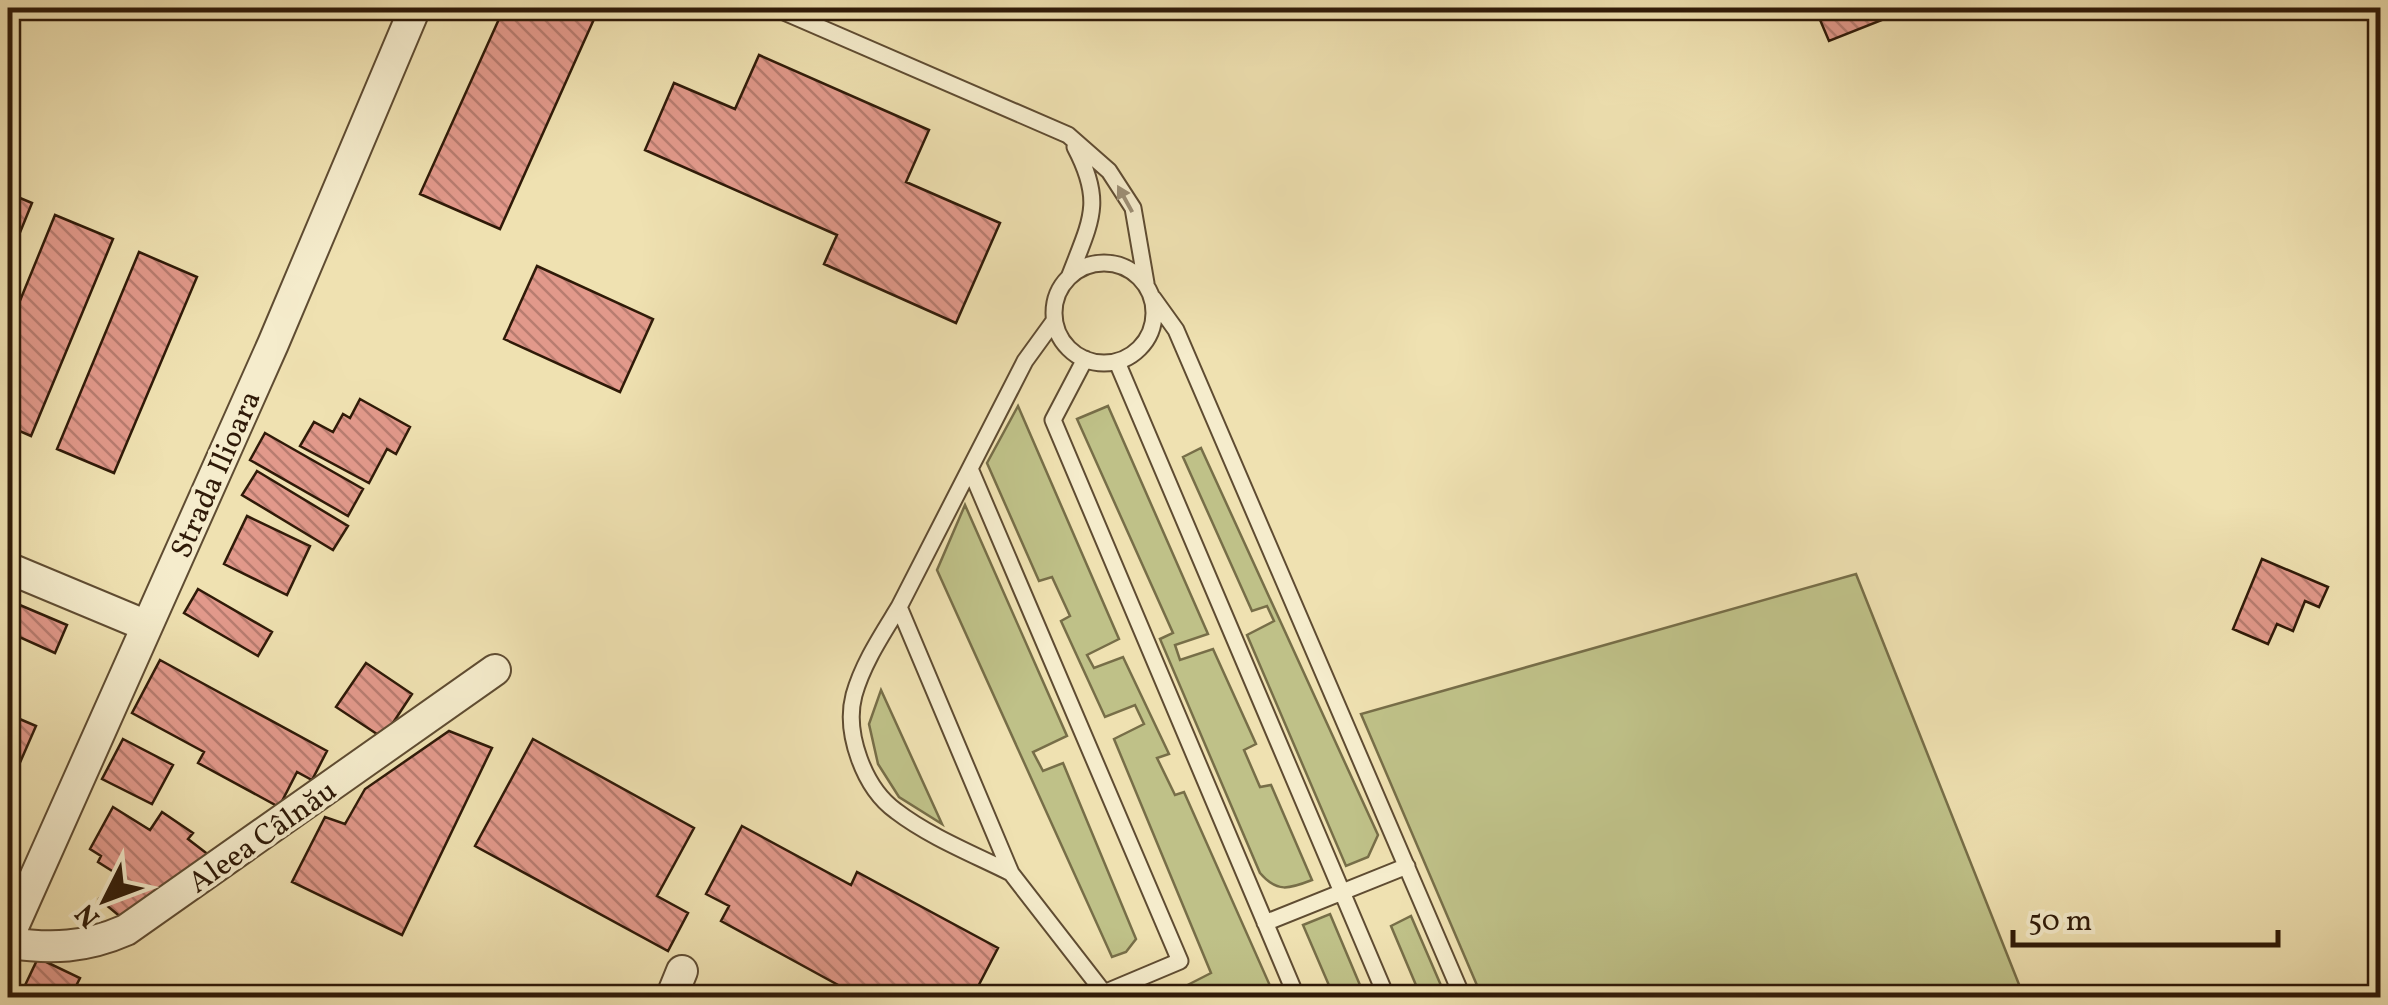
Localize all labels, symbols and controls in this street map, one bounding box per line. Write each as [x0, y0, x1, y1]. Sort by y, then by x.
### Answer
one-way arrow [1117, 185, 1135, 213]
street label: Strada Ilioara [161, 384, 273, 565]
street label: Aleea Câlnău [180, 771, 346, 904]
north arrow [55, 850, 155, 950]
scale bar [2013, 885, 2278, 947]
text: N [67, 894, 110, 936]
text: 50 m [2028, 901, 2092, 943]

